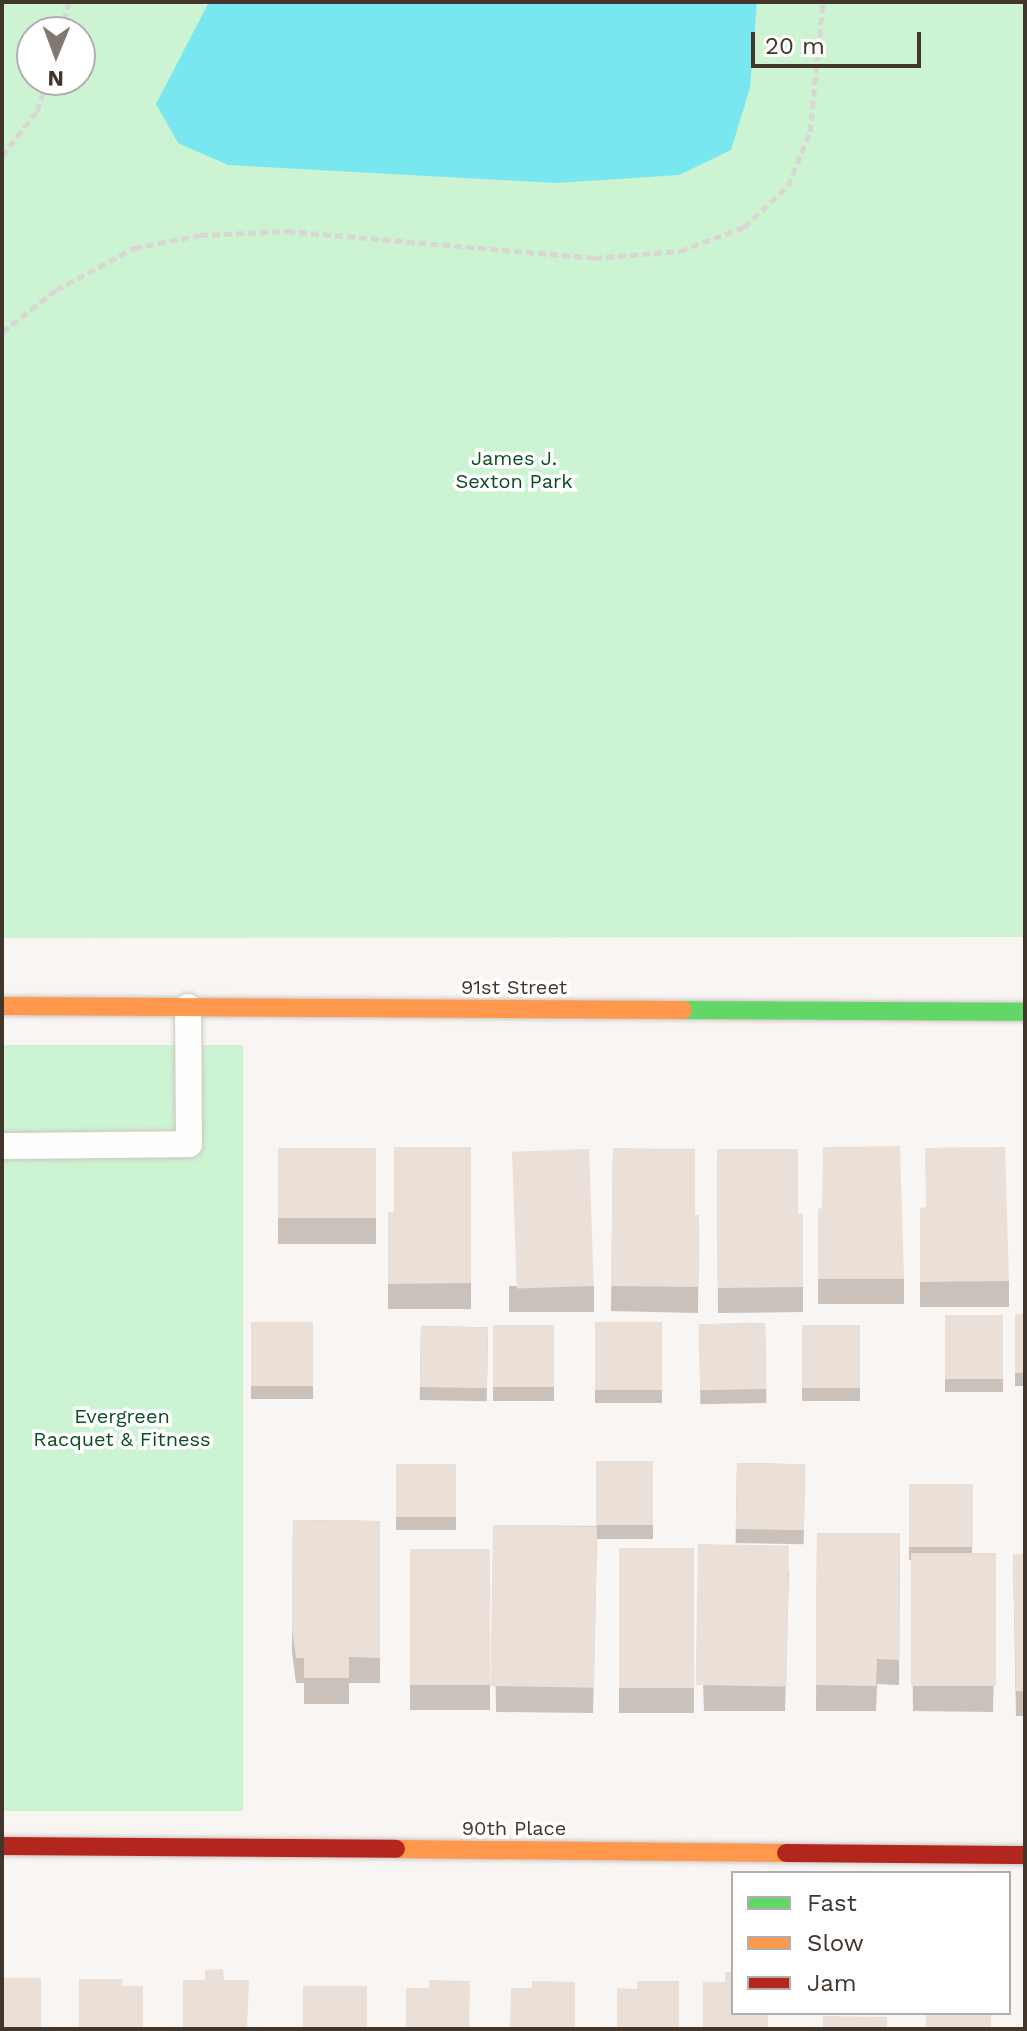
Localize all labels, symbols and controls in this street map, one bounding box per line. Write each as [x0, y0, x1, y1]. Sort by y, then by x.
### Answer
north arrow [16, 16, 96, 96]
scale bar [755, 16, 925, 66]
text: 20 m [765, 32, 825, 60]
text: N [47, 66, 64, 91]
park label: James J. Sexton Park [455, 447, 573, 494]
street label: 91st Street [461, 975, 567, 999]
park label: Evergreen Racquet & Fitness [33, 1405, 211, 1452]
street label: 90th Place [462, 1816, 566, 1840]
legend [731, 1871, 1011, 2015]
text: Fast [807, 1889, 857, 1917]
text: Slow [807, 1929, 864, 1957]
text: Jam [807, 1969, 857, 1997]

